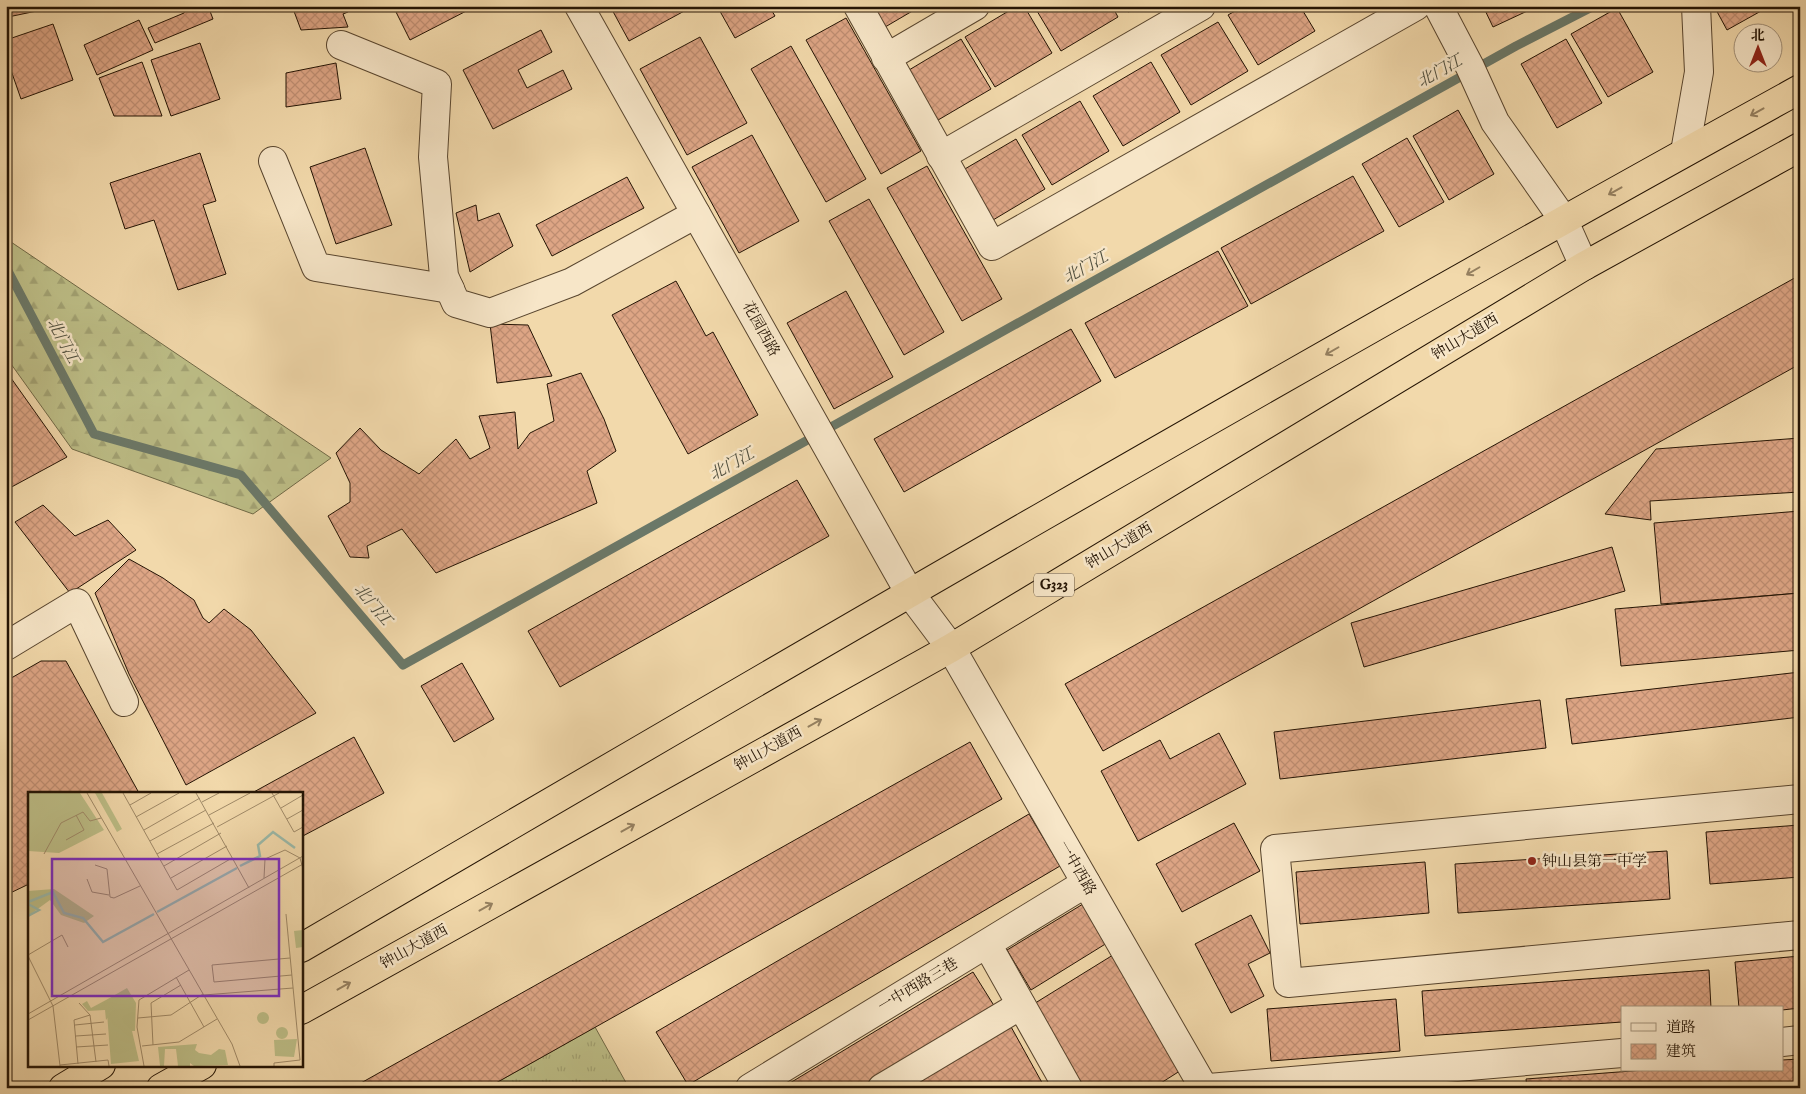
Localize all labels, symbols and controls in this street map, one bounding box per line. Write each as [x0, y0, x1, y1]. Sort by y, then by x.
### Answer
north arrow [1734, 22, 1784, 72]
text: 北 [1751, 27, 1765, 45]
water label: 北门江 [1414, 51, 1468, 92]
one-way arrow [1750, 108, 1765, 118]
one-way arrow [1607, 186, 1622, 196]
water label: 北门江 [1060, 247, 1114, 288]
one-way arrow [1467, 266, 1481, 276]
street label: 花园西路 [738, 298, 784, 360]
street label: 钟山大道西 [1428, 310, 1502, 364]
water label: 北门江 [42, 315, 83, 369]
one-way arrow [1325, 347, 1340, 356]
water label: 北门江 [706, 444, 760, 485]
street label: 钟山大道西 [1082, 519, 1156, 573]
road number: G323 [1034, 574, 1074, 596]
water label: 北门江 [349, 580, 396, 631]
one-way arrow [808, 718, 823, 728]
street label: 钟山大道西 [731, 723, 805, 775]
inset map [28, 792, 302, 1066]
one-way arrow [620, 822, 634, 832]
street label: 一中西路 [1054, 837, 1100, 899]
place label: 钟山县第一中学 [1542, 852, 1647, 871]
marker: 钟山县第一中学 [1526, 855, 1538, 867]
one-way arrow [478, 902, 493, 912]
street label: 钟山大道西 [377, 921, 451, 973]
street label: 一中西路三巷 [875, 954, 961, 1016]
one-way arrow [336, 981, 351, 991]
legend [1621, 1006, 1784, 1072]
text: 道路 [1666, 1018, 1696, 1037]
text: 建筑 [1666, 1042, 1696, 1061]

